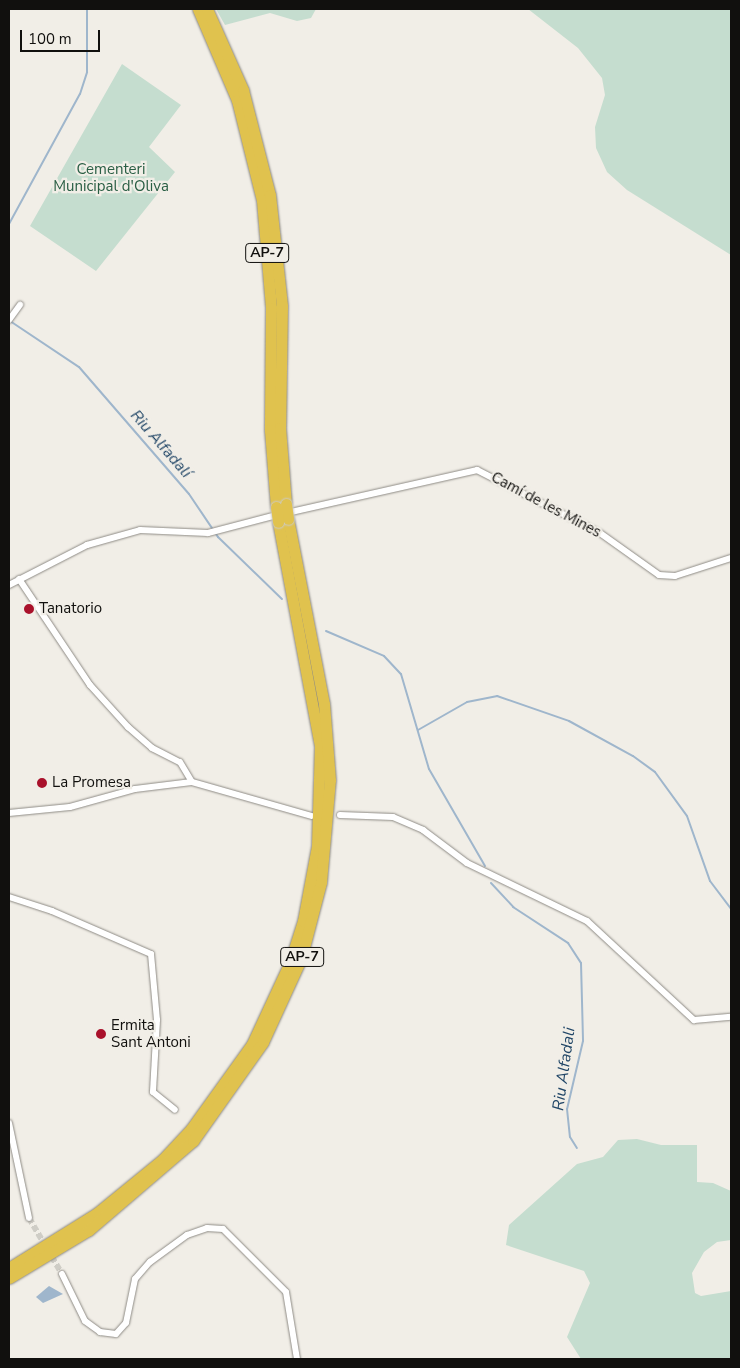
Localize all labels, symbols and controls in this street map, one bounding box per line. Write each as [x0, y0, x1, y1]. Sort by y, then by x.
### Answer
scale bar [22, 20, 102, 52]
text: 100 m [28, 29, 72, 49]
park label: Cementeri Municipal d'Oliva [53, 160, 169, 195]
road number: AP-7 [244, 242, 290, 264]
water label: Riu Alfadalí [126, 406, 196, 482]
street label: Camí de les Mines [488, 468, 604, 542]
place label: Tanatorio [39, 600, 102, 618]
marker: Tanatorio [23, 603, 35, 615]
place label: La Promesa [52, 774, 131, 792]
marker: La Promesa [36, 777, 48, 789]
road number: AP-7 [280, 946, 324, 969]
place label: Ermita Sant Antoni [111, 1016, 191, 1051]
water label: Riu Alfadali [549, 1026, 579, 1112]
marker: Ermita Sant Antoni [95, 1028, 107, 1040]

